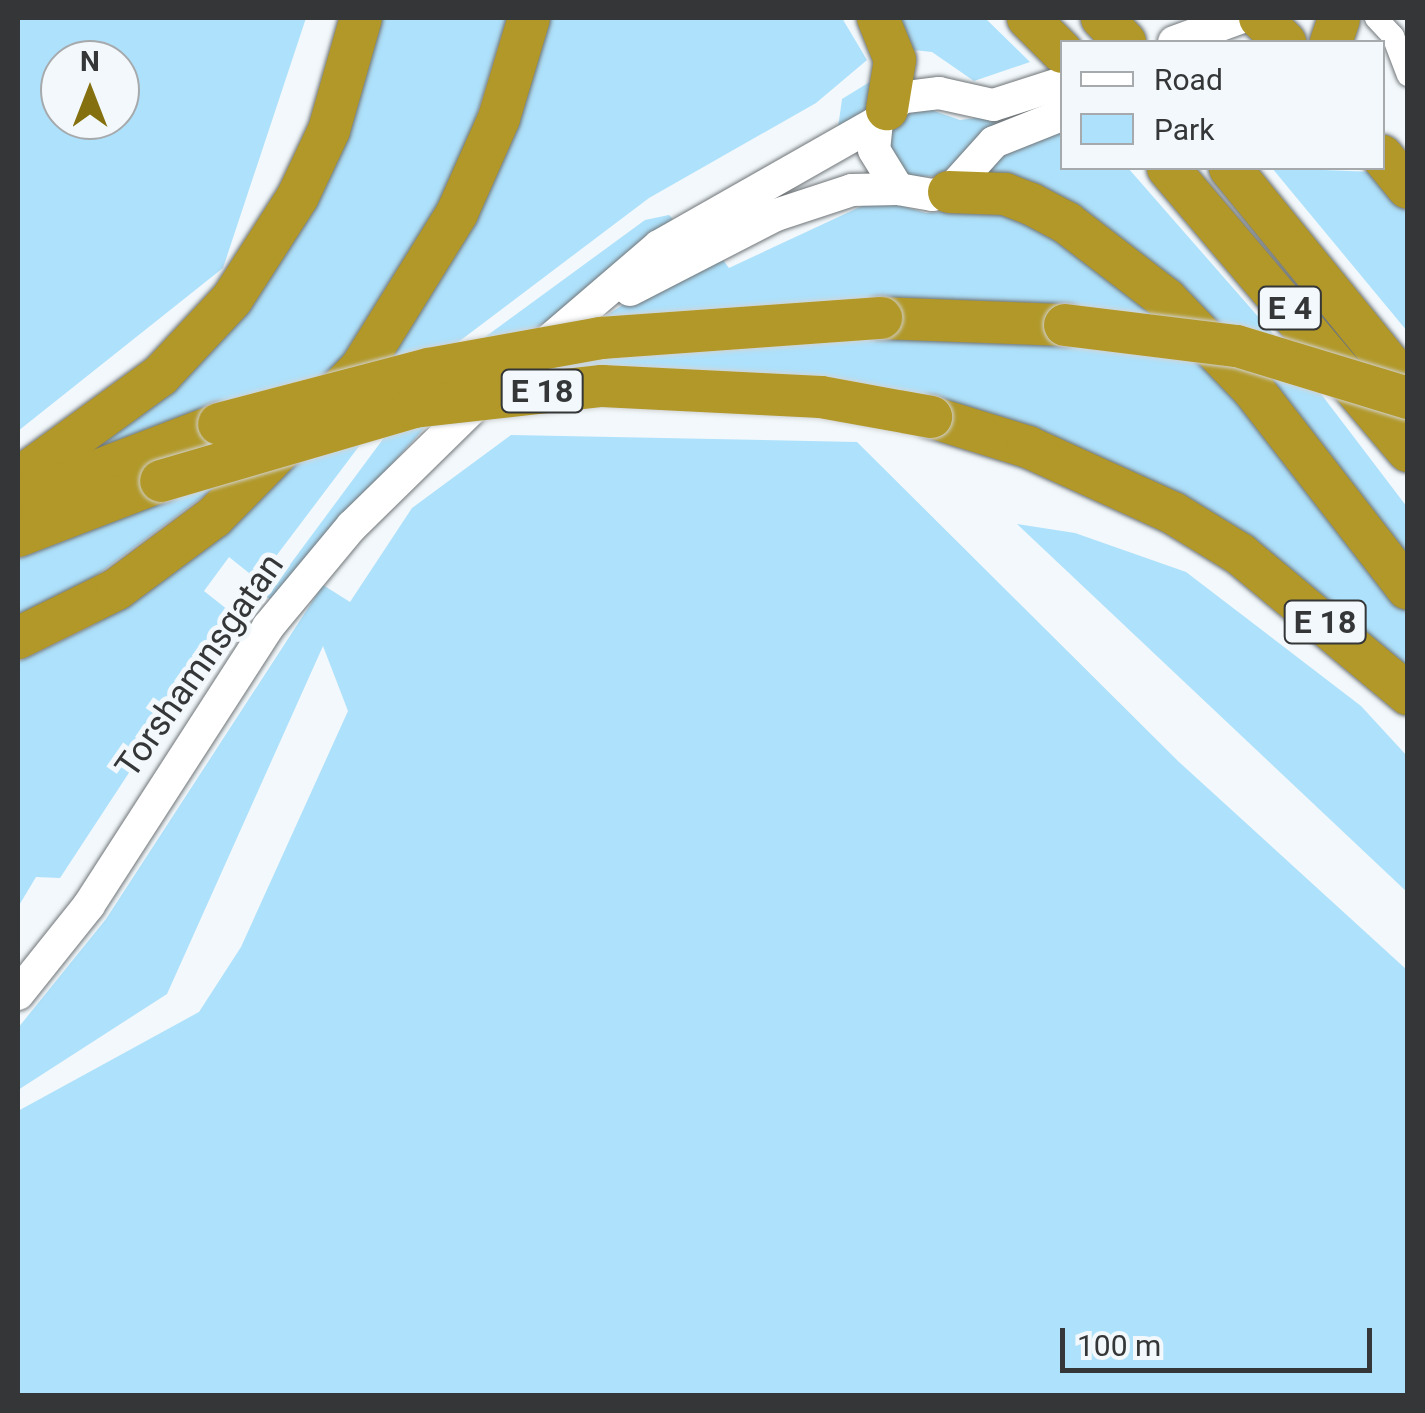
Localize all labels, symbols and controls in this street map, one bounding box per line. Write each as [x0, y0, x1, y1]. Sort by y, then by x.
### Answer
north arrow [40, 40, 140, 140]
legend [1060, 40, 1385, 170]
text: N [80, 45, 100, 78]
text: Road [1154, 62, 1223, 97]
text: Park [1154, 112, 1214, 147]
road number: E 4 [1258, 281, 1322, 335]
road number: E 18 [500, 364, 584, 418]
street label: Torshamnsgatan [107, 546, 293, 786]
road number: E 18 [1282, 595, 1368, 649]
scale bar [1065, 1308, 1378, 1370]
text: 100 m [1077, 1328, 1161, 1363]

